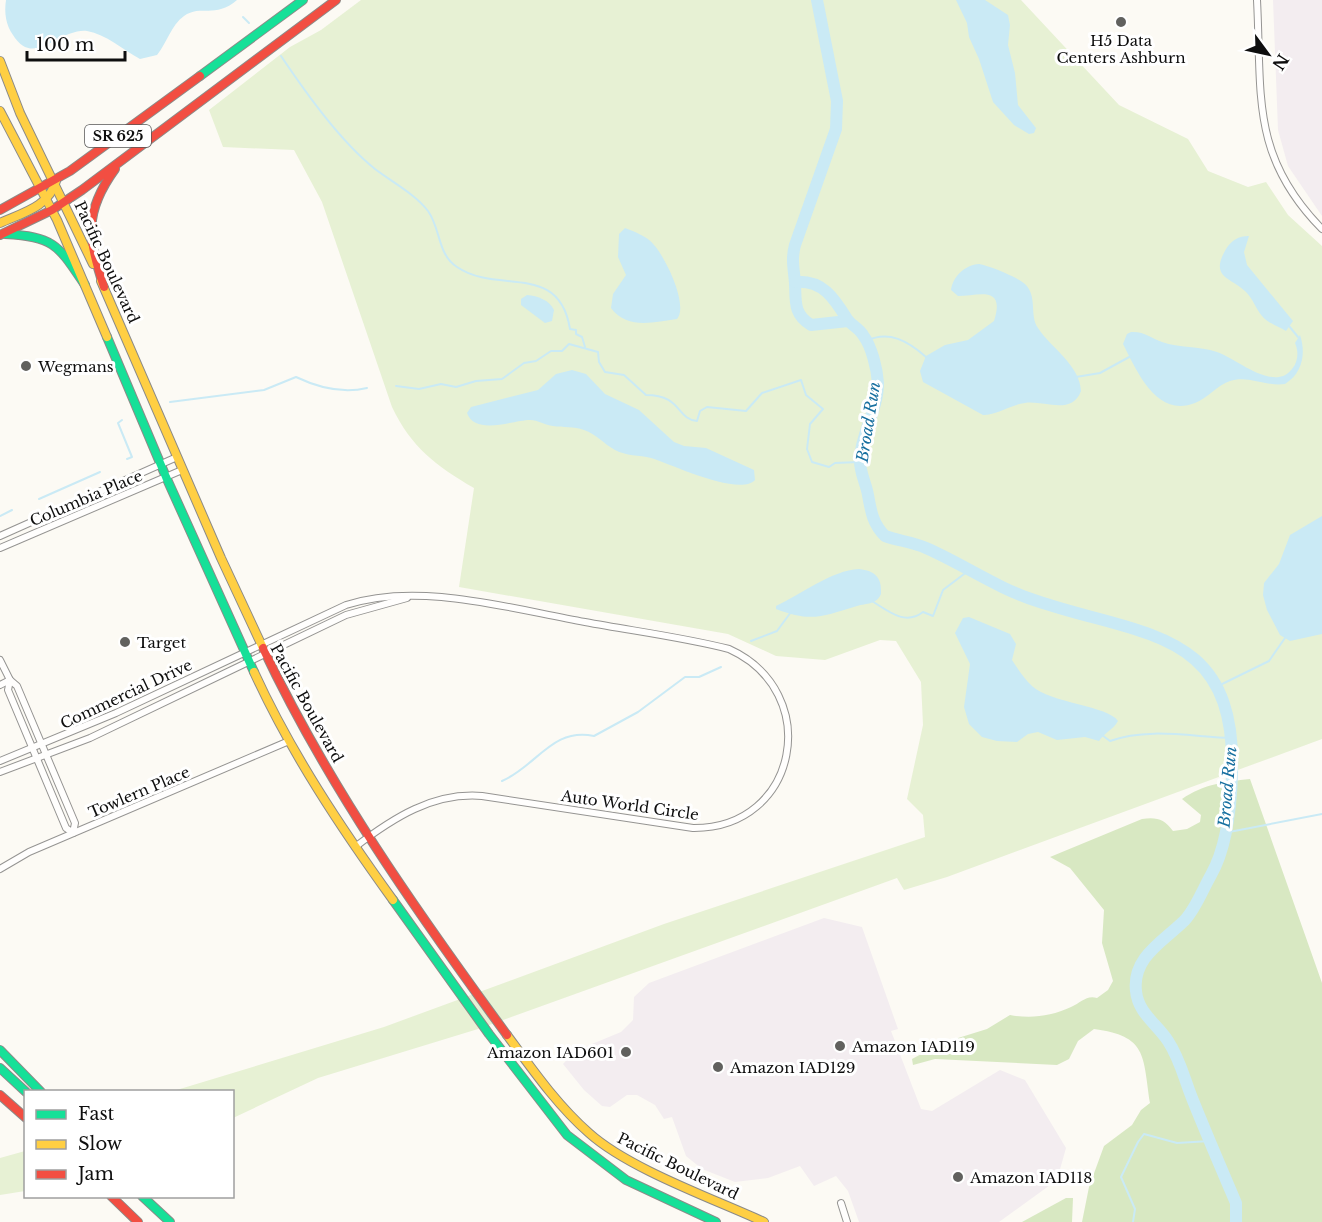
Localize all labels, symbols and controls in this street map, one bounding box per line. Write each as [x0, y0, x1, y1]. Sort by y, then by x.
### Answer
marker: H5 Data Centers Ashburn [1114, 15, 1128, 29]
scale bar [27, 24, 124, 62]
north arrow [1238, 24, 1298, 84]
place label: H5 Data Centers Ashburn [1057, 31, 1185, 67]
text: 100 m [36, 34, 94, 56]
text: N [1268, 50, 1293, 74]
road number: SR 625 [85, 125, 151, 147]
street label: Pacific Boulevard [70, 198, 144, 326]
place label: Wegmans [37, 357, 114, 376]
marker: Wegmans [19, 359, 33, 373]
water label: Broad Run [852, 380, 884, 465]
street label: Columbia Place [27, 466, 145, 530]
place label: Target [137, 633, 186, 652]
marker: Target [118, 635, 132, 649]
street label: Pacific Boulevard [267, 640, 347, 766]
street label: Commercial Drive [57, 655, 195, 733]
water label: Broad Run [1213, 746, 1241, 829]
street label: Towlern Place [86, 762, 192, 822]
street label: Auto World Circle [559, 786, 700, 824]
place label: Amazon IAD119 [851, 1037, 975, 1056]
marker: Amazon IAD119 [833, 1039, 847, 1053]
place label: Amazon IAD601 [486, 1043, 614, 1062]
marker: Amazon IAD601 [619, 1045, 633, 1059]
place label: Amazon IAD129 [729, 1058, 855, 1077]
marker: Amazon IAD129 [711, 1060, 725, 1074]
legend [24, 1090, 234, 1198]
text: Fast [78, 1103, 115, 1125]
street label: Pacific Boulevard [614, 1128, 742, 1204]
text: Slow [78, 1133, 123, 1155]
text: Jam [76, 1163, 114, 1185]
place label: Amazon IAD118 [969, 1168, 1092, 1187]
marker: Amazon IAD118 [951, 1170, 965, 1184]

